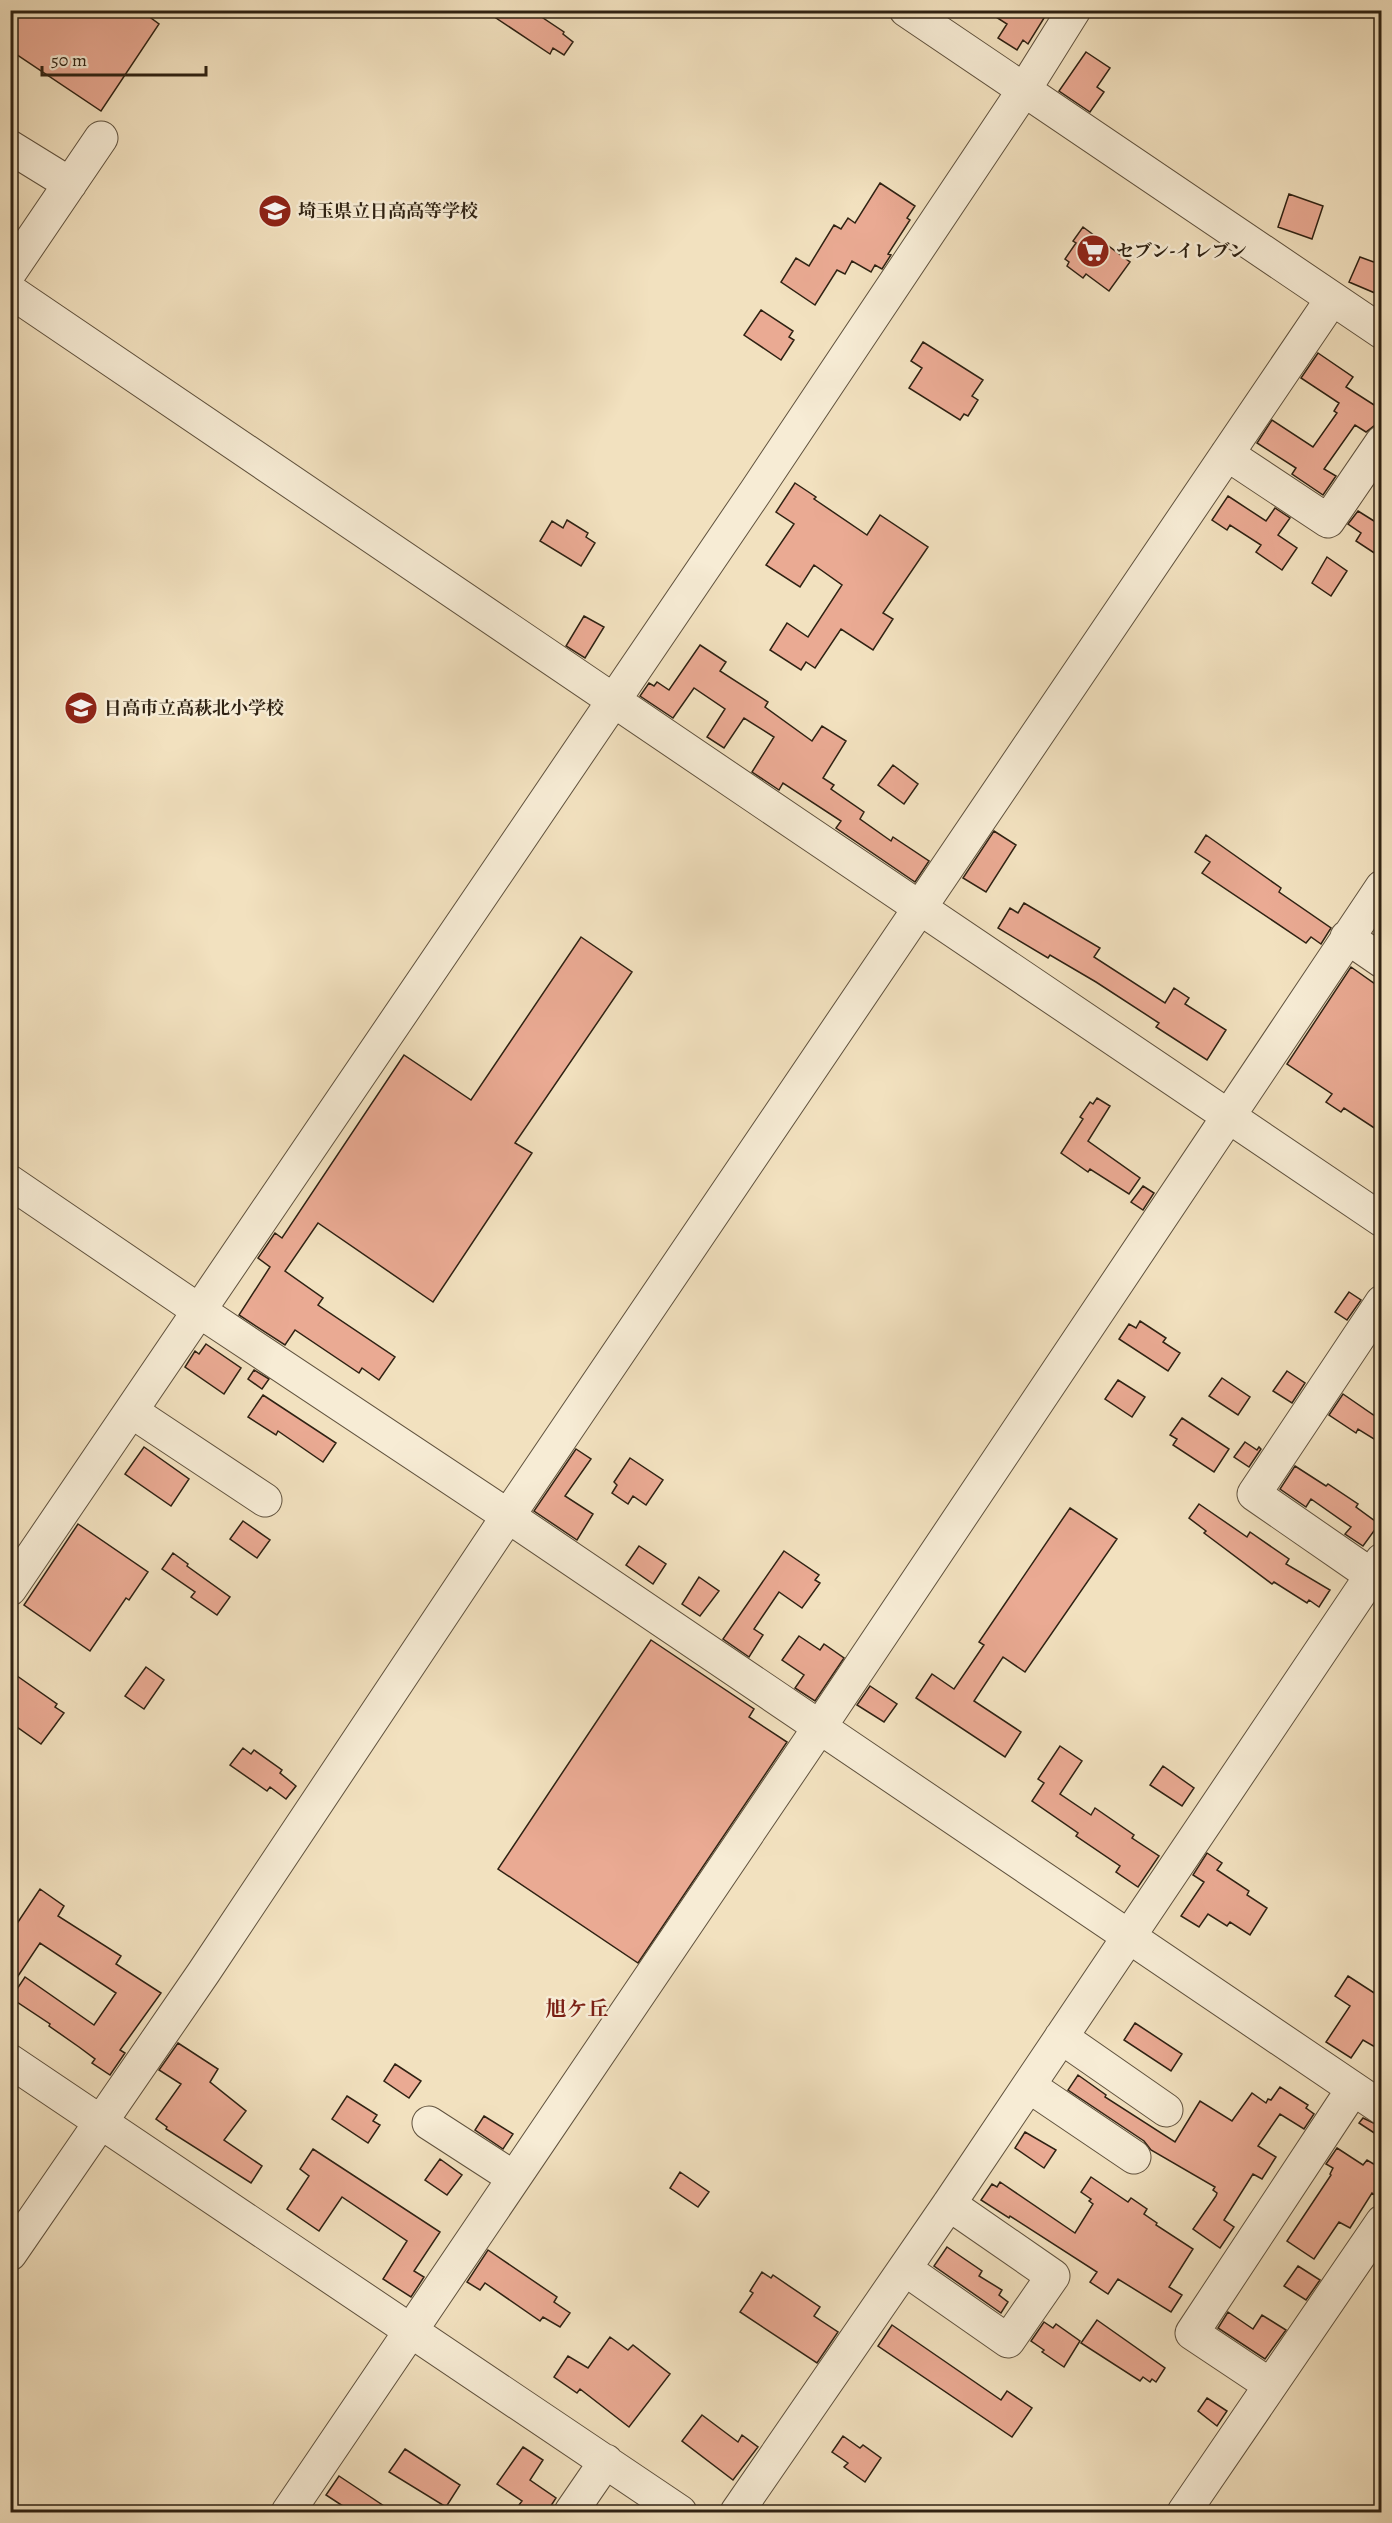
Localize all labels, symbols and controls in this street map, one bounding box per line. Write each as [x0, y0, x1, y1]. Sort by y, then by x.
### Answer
scale bar [42, 39, 206, 77]
text: 50 m [51, 48, 87, 72]
school or university icon: 埼玉県立日高高等学校 [257, 193, 293, 229]
place label: 埼玉県立日高高等学校 [298, 199, 478, 223]
supermarket icon: セブン-イレブン [1075, 233, 1111, 269]
place label: セブン-イレブン [1116, 239, 1247, 263]
school or university icon: 日高市立高萩北小学校 [63, 690, 99, 726]
place label: 日高市立高萩北小学校 [104, 696, 284, 720]
district label: 旭ケ丘 [546, 1995, 609, 2023]

